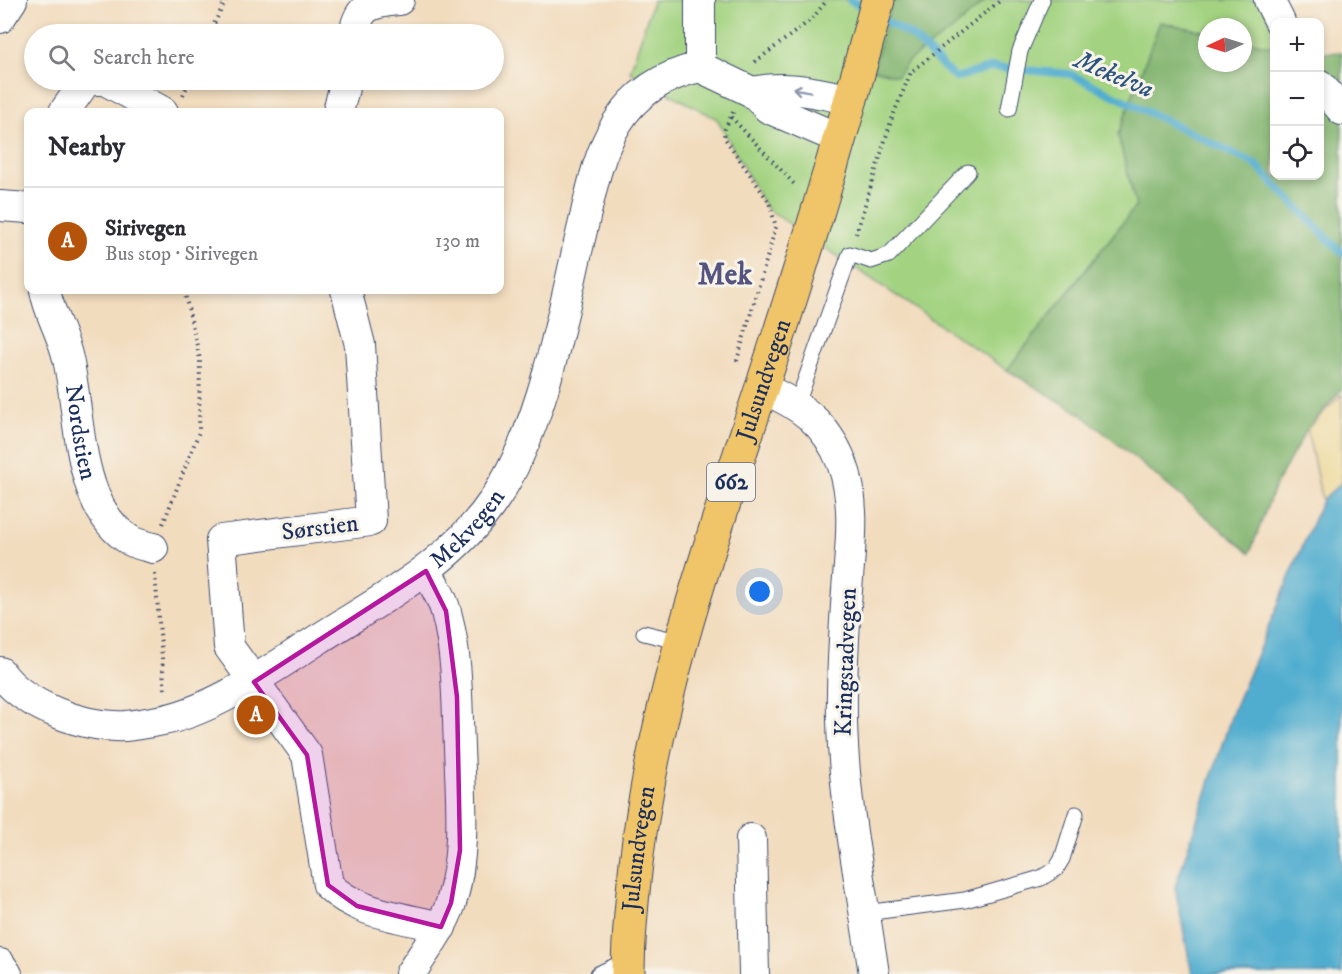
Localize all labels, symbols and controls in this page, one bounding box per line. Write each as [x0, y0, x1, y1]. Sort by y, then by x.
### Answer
north arrow [1198, 18, 1252, 72]
map controls [1270, 18, 1324, 180]
button: + [1270, 18, 1324, 72]
search box [24, 24, 504, 90]
icon: search [45, 41, 78, 74]
water label: Mekelva [1068, 43, 1158, 106]
text: Search here [93, 44, 195, 71]
button: − [1270, 72, 1324, 126]
one-way arrow [793, 84, 813, 95]
button: locate [1270, 126, 1324, 180]
text: Nearby [48, 131, 125, 164]
text: Sirivegen [105, 215, 186, 242]
text: A [61, 229, 74, 254]
text: 130 m [435, 229, 480, 254]
text: Bus stop · Sirivegen [105, 242, 258, 267]
district label: Mek [698, 257, 753, 294]
street label: Julsundvegen [730, 315, 798, 447]
street label: Nordstien [58, 382, 103, 484]
road number: 662 [707, 463, 755, 501]
street label: Mekvegen [424, 483, 512, 575]
street label: Sørstien [280, 508, 361, 548]
your location [745, 577, 774, 606]
street label: Kringstadvegen [828, 587, 864, 737]
pin: A [236, 692, 276, 738]
street label: Julsundvegen [616, 783, 662, 915]

